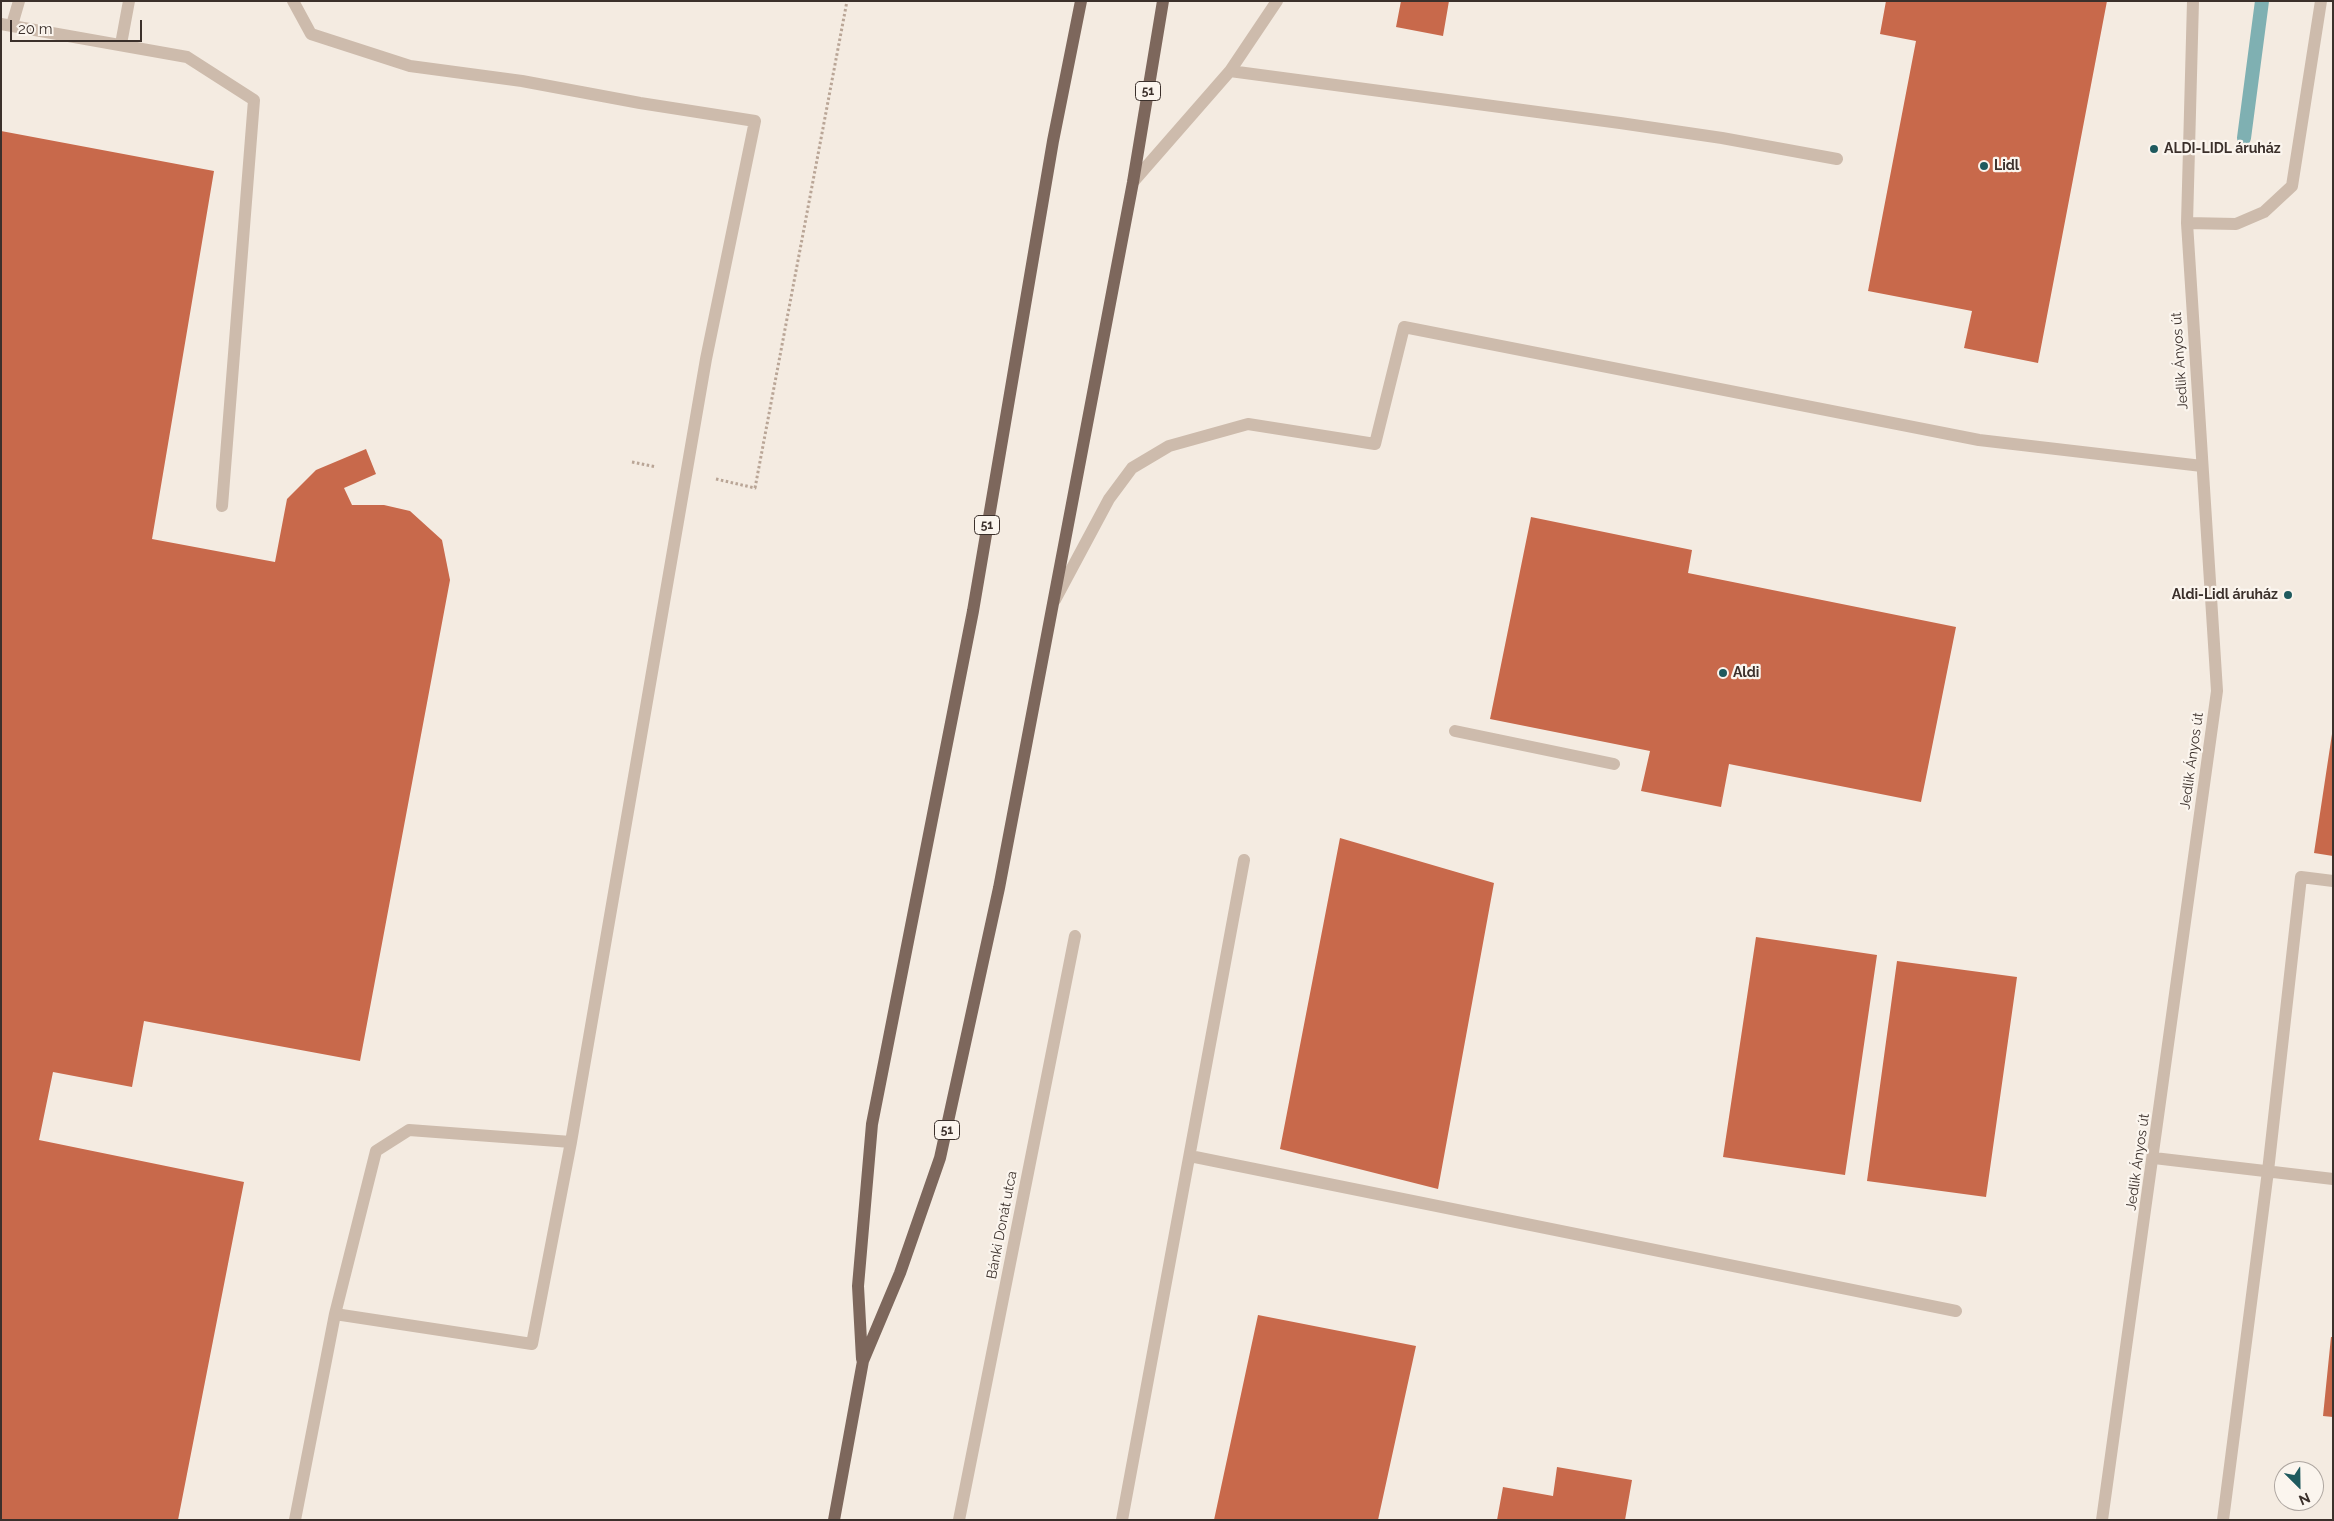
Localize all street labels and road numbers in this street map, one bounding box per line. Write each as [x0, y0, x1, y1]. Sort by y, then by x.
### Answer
road number: 51 [1136, 82, 1160, 100]
street label: Jedlik Ányos út [2168, 312, 2192, 410]
road number: 51 [974, 516, 1000, 534]
street label: Jedlik Ányos út [2177, 711, 2207, 811]
street label: Jedlik Ányos út [2123, 1112, 2153, 1212]
road number: 51 [934, 1120, 960, 1140]
street label: Bánki Donát utca [983, 1170, 1021, 1280]

